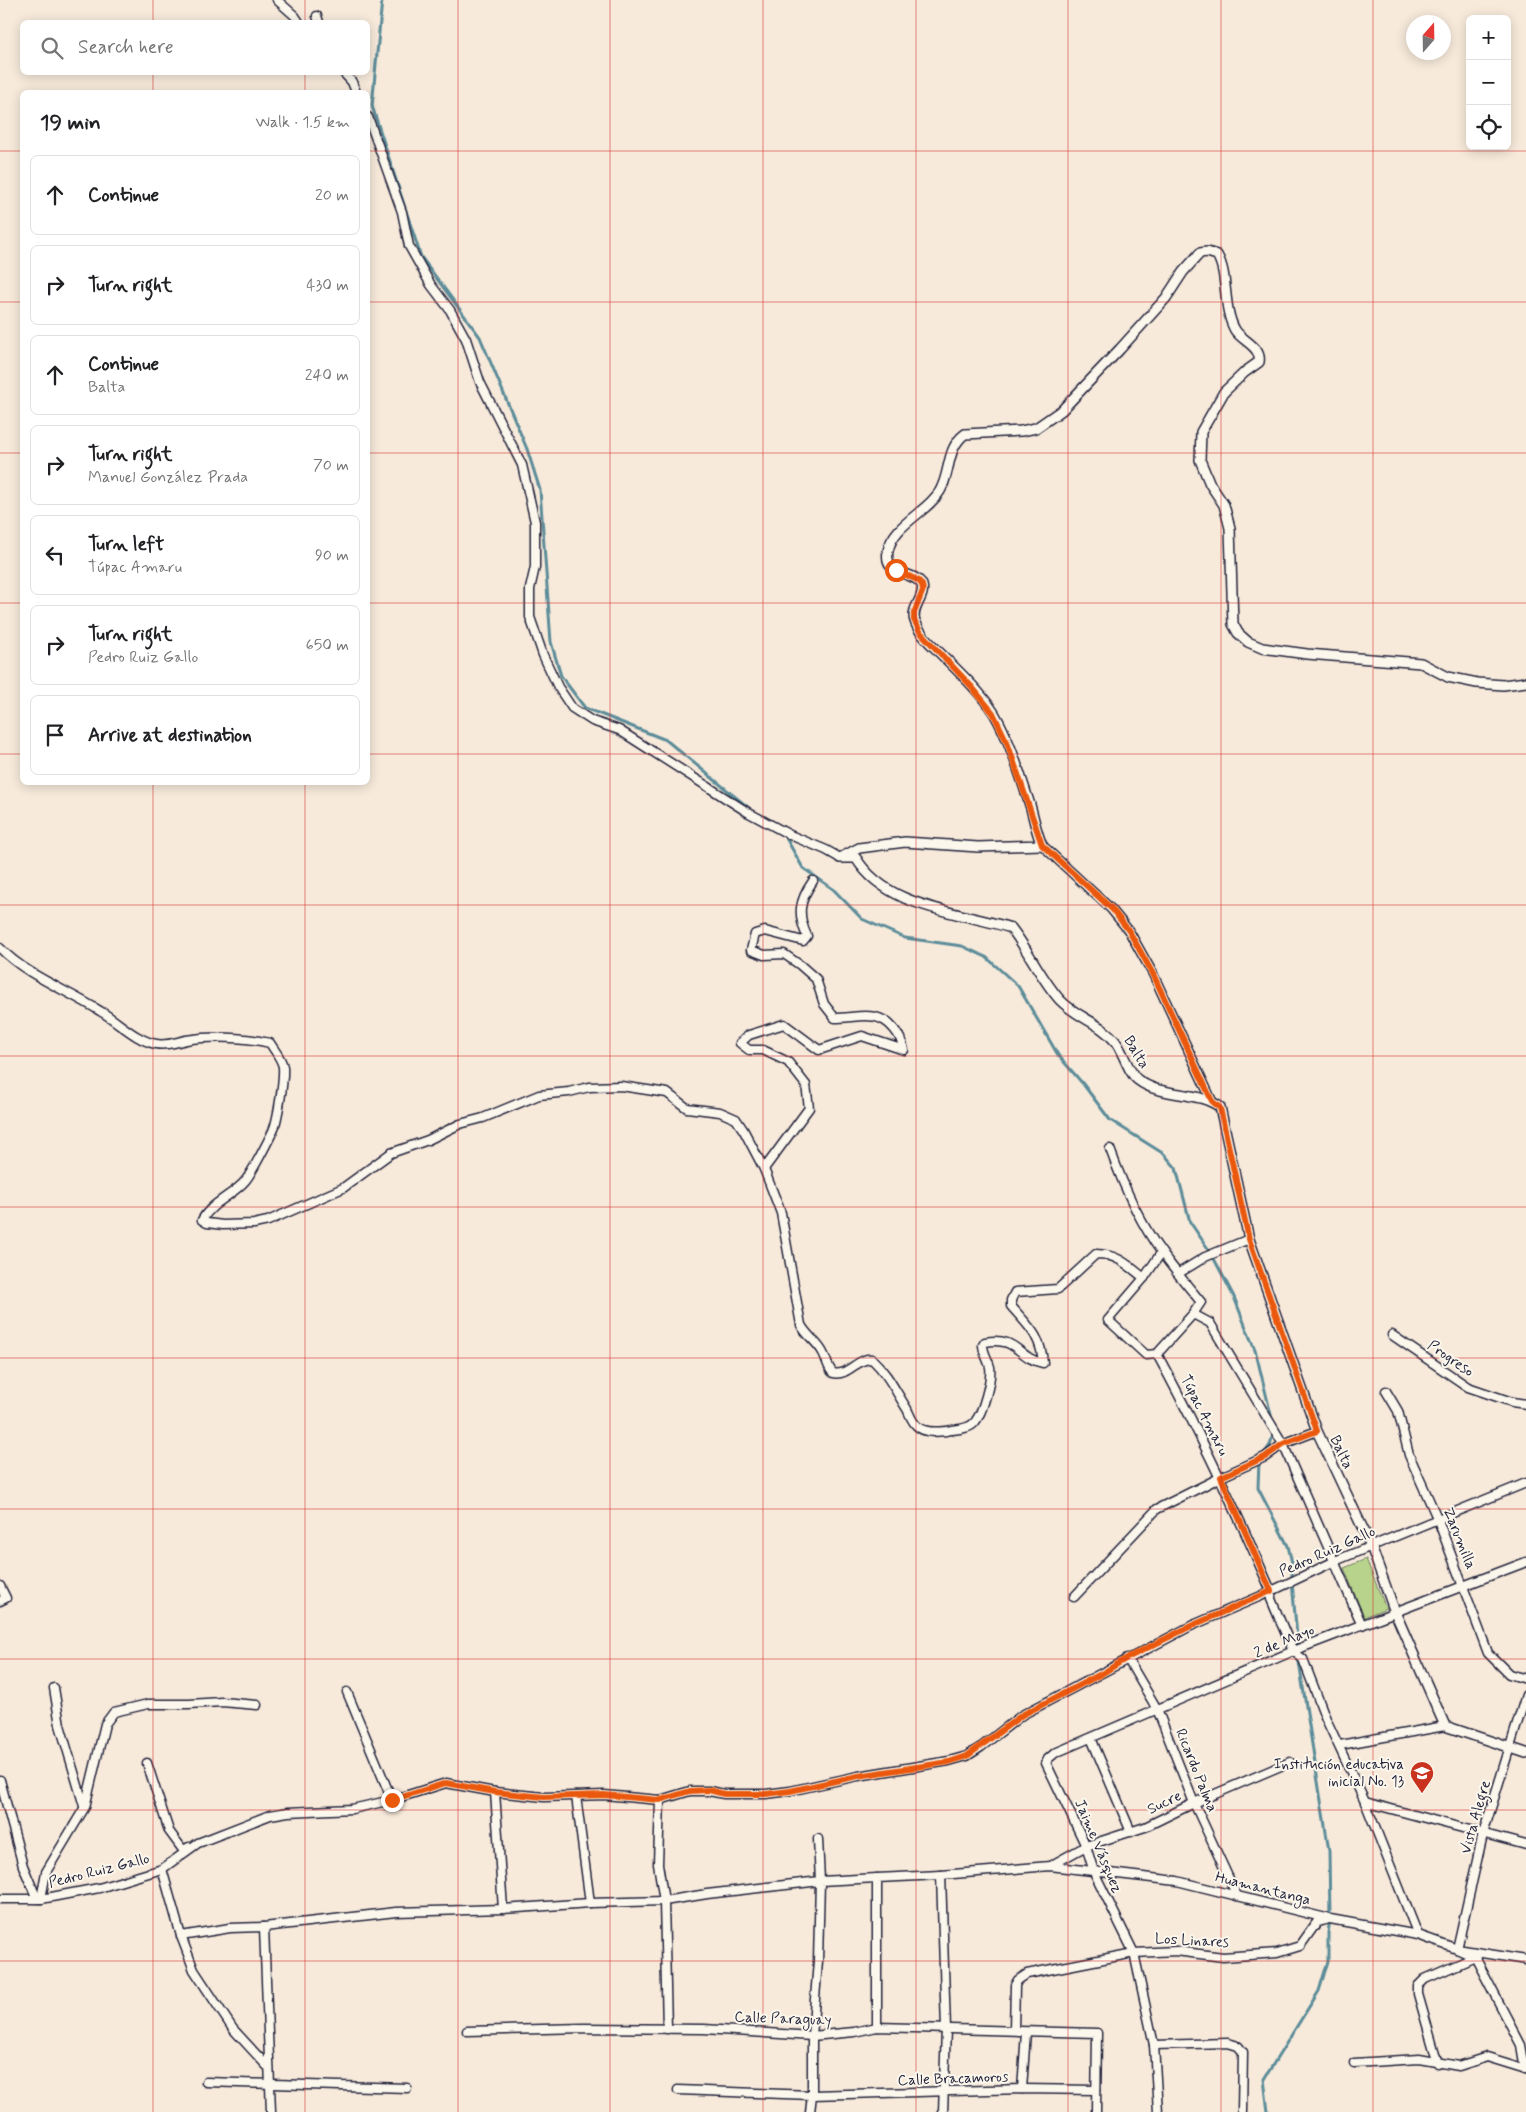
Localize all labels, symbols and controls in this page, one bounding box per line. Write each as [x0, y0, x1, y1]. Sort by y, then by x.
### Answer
north arrow [1406, 15, 1451, 60]
map controls [1466, 15, 1511, 150]
button: + [1466, 15, 1511, 60]
search box [20, 20, 370, 75]
icon: search [38, 34, 66, 62]
text: Search here [78, 35, 174, 60]
button: − [1466, 60, 1511, 105]
button: locate [1466, 105, 1511, 150]
text: 19 min [40, 109, 101, 137]
text: Walk · 1.5 km [255, 112, 350, 133]
icon: ahead [41, 181, 69, 209]
text: Continue [88, 183, 159, 208]
text: 20 m [315, 185, 349, 206]
icon: right [41, 271, 69, 299]
text: Turn right [88, 273, 172, 298]
text: 430 m [306, 275, 349, 296]
text: Continue [88, 352, 159, 377]
icon: ahead [41, 361, 69, 389]
text: 240 m [305, 365, 349, 386]
text: Balta [88, 377, 125, 398]
text: Turn right [88, 442, 172, 467]
icon: right [41, 451, 69, 479]
text: 70 m [313, 455, 349, 476]
text: Manuel González Prada [88, 467, 248, 488]
text: Turn left [88, 532, 164, 557]
icon: left [41, 541, 69, 569]
text: 90 m [315, 545, 349, 566]
text: Túpac Amaru [88, 557, 182, 578]
route start [885, 559, 908, 582]
text: Turn right [88, 622, 172, 647]
icon: right [41, 631, 69, 659]
text: 650 m [306, 635, 349, 656]
text: Pedro Ruiz Gallo [88, 647, 198, 668]
icon: arrive [41, 721, 69, 749]
text: Arrive at destination [88, 723, 252, 748]
street label: Balta [1119, 1032, 1154, 1073]
street label: Progreso [1423, 1336, 1478, 1382]
street label: Túpac Amaru [1175, 1372, 1233, 1459]
street label: Balta [1325, 1432, 1358, 1472]
street label: Zarumilla [1438, 1504, 1481, 1573]
street label: Pedro Ruiz Gallo [1276, 1522, 1379, 1582]
street label: 2 de Mayo [1251, 1620, 1318, 1664]
street label: Ricardo Palma [1170, 1726, 1222, 1815]
place label: Institución educativa inicial No. 13 [1274, 1755, 1404, 1792]
school or university icon: Institución educativa inicial No. 13 [1409, 1760, 1435, 1794]
street label: Vista Alegre [1456, 1778, 1497, 1857]
street label: Sucre [1144, 1786, 1185, 1820]
route end [381, 1789, 404, 1812]
street label: Jaime Vásquez [1069, 1796, 1127, 1897]
street label: Pedro Ruiz Gallo [47, 1849, 152, 1893]
street label: Huamantanga [1213, 1867, 1313, 1911]
street label: Los Linares [1154, 1929, 1229, 1953]
street label: Calle Paraguay [734, 2007, 832, 2032]
street label: Calle Bracamoros [897, 2067, 1009, 2091]

